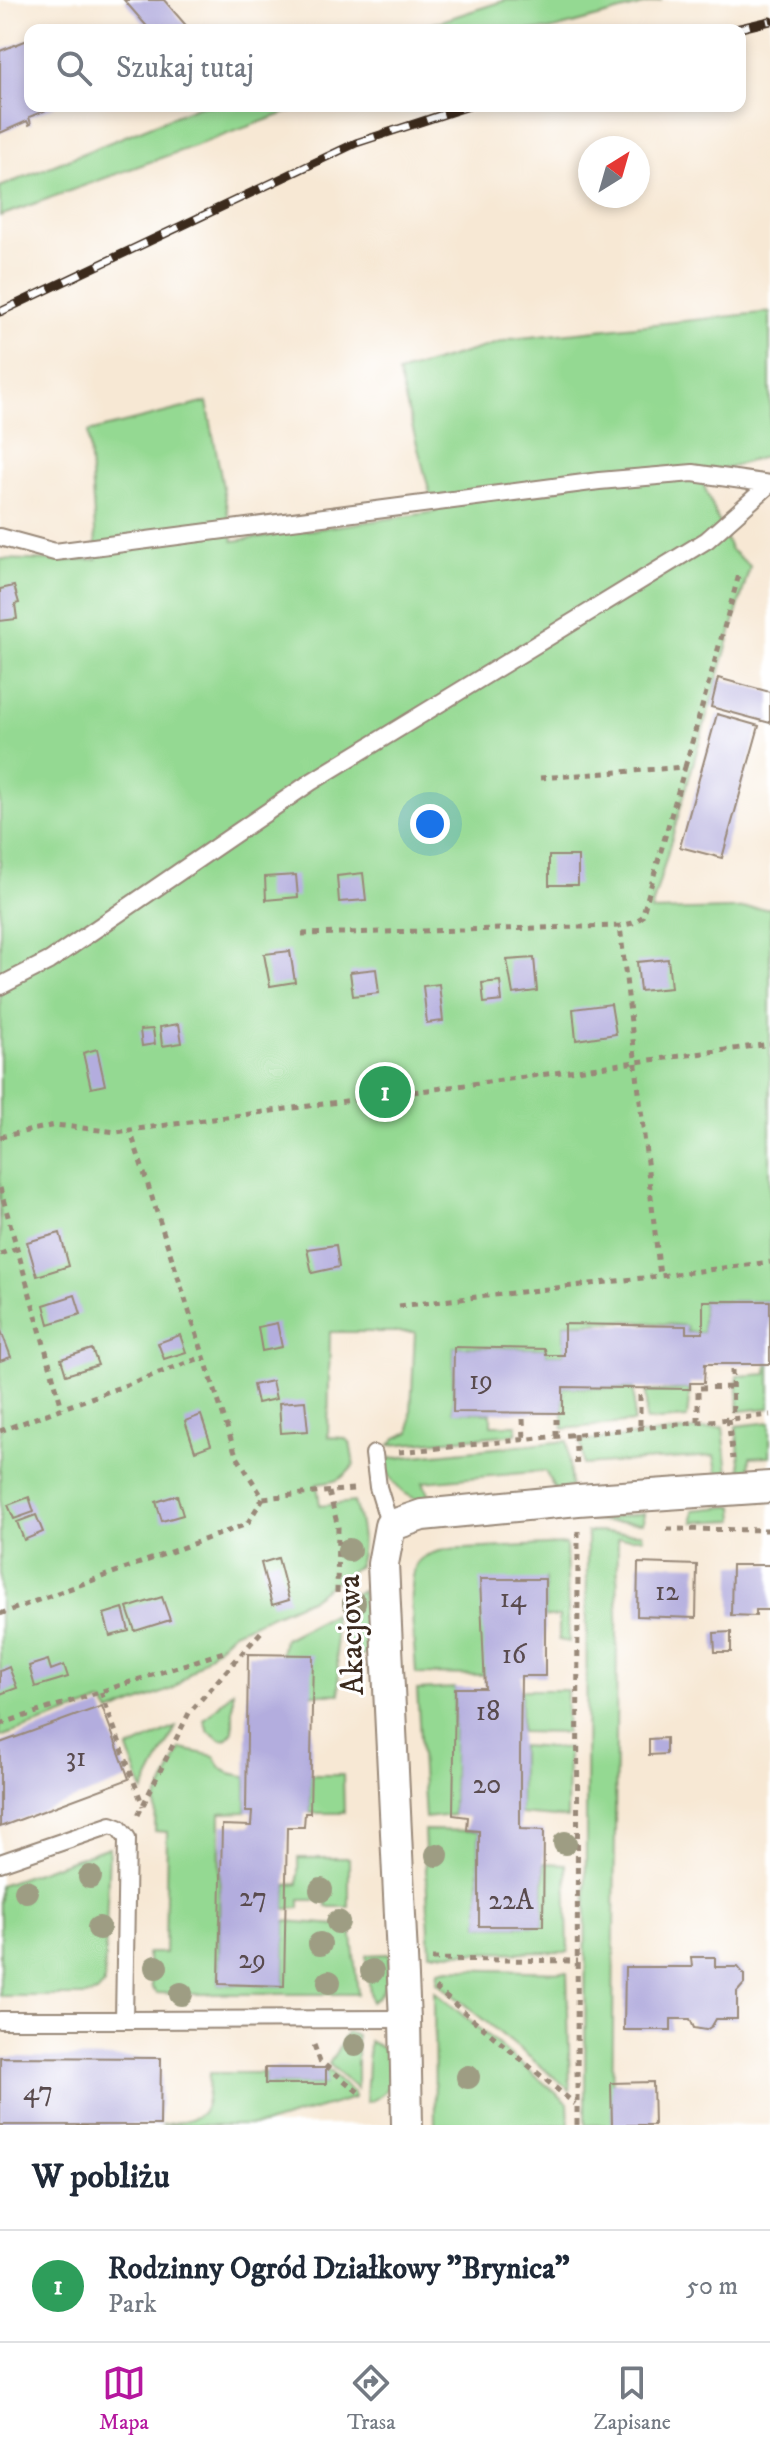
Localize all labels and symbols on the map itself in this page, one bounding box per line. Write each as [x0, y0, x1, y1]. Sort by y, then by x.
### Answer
north arrow [578, 136, 650, 208]
your location [410, 804, 450, 844]
pin: 1 [359, 1062, 411, 1122]
house number: 19 [469, 1363, 493, 1398]
street label: Akacjowa [330, 1573, 374, 1696]
house number: 12 [655, 1574, 679, 1609]
house number: 14 [500, 1581, 527, 1616]
house number: 16 [502, 1637, 528, 1672]
house number: 18 [476, 1694, 500, 1729]
house number: 31 [66, 1740, 86, 1775]
house number: 20 [473, 1767, 501, 1802]
house number: 27 [239, 1880, 267, 1915]
house number: 22A [488, 1883, 535, 1918]
house number: 29 [238, 1942, 266, 1977]
house number: 47 [23, 2074, 53, 2109]

